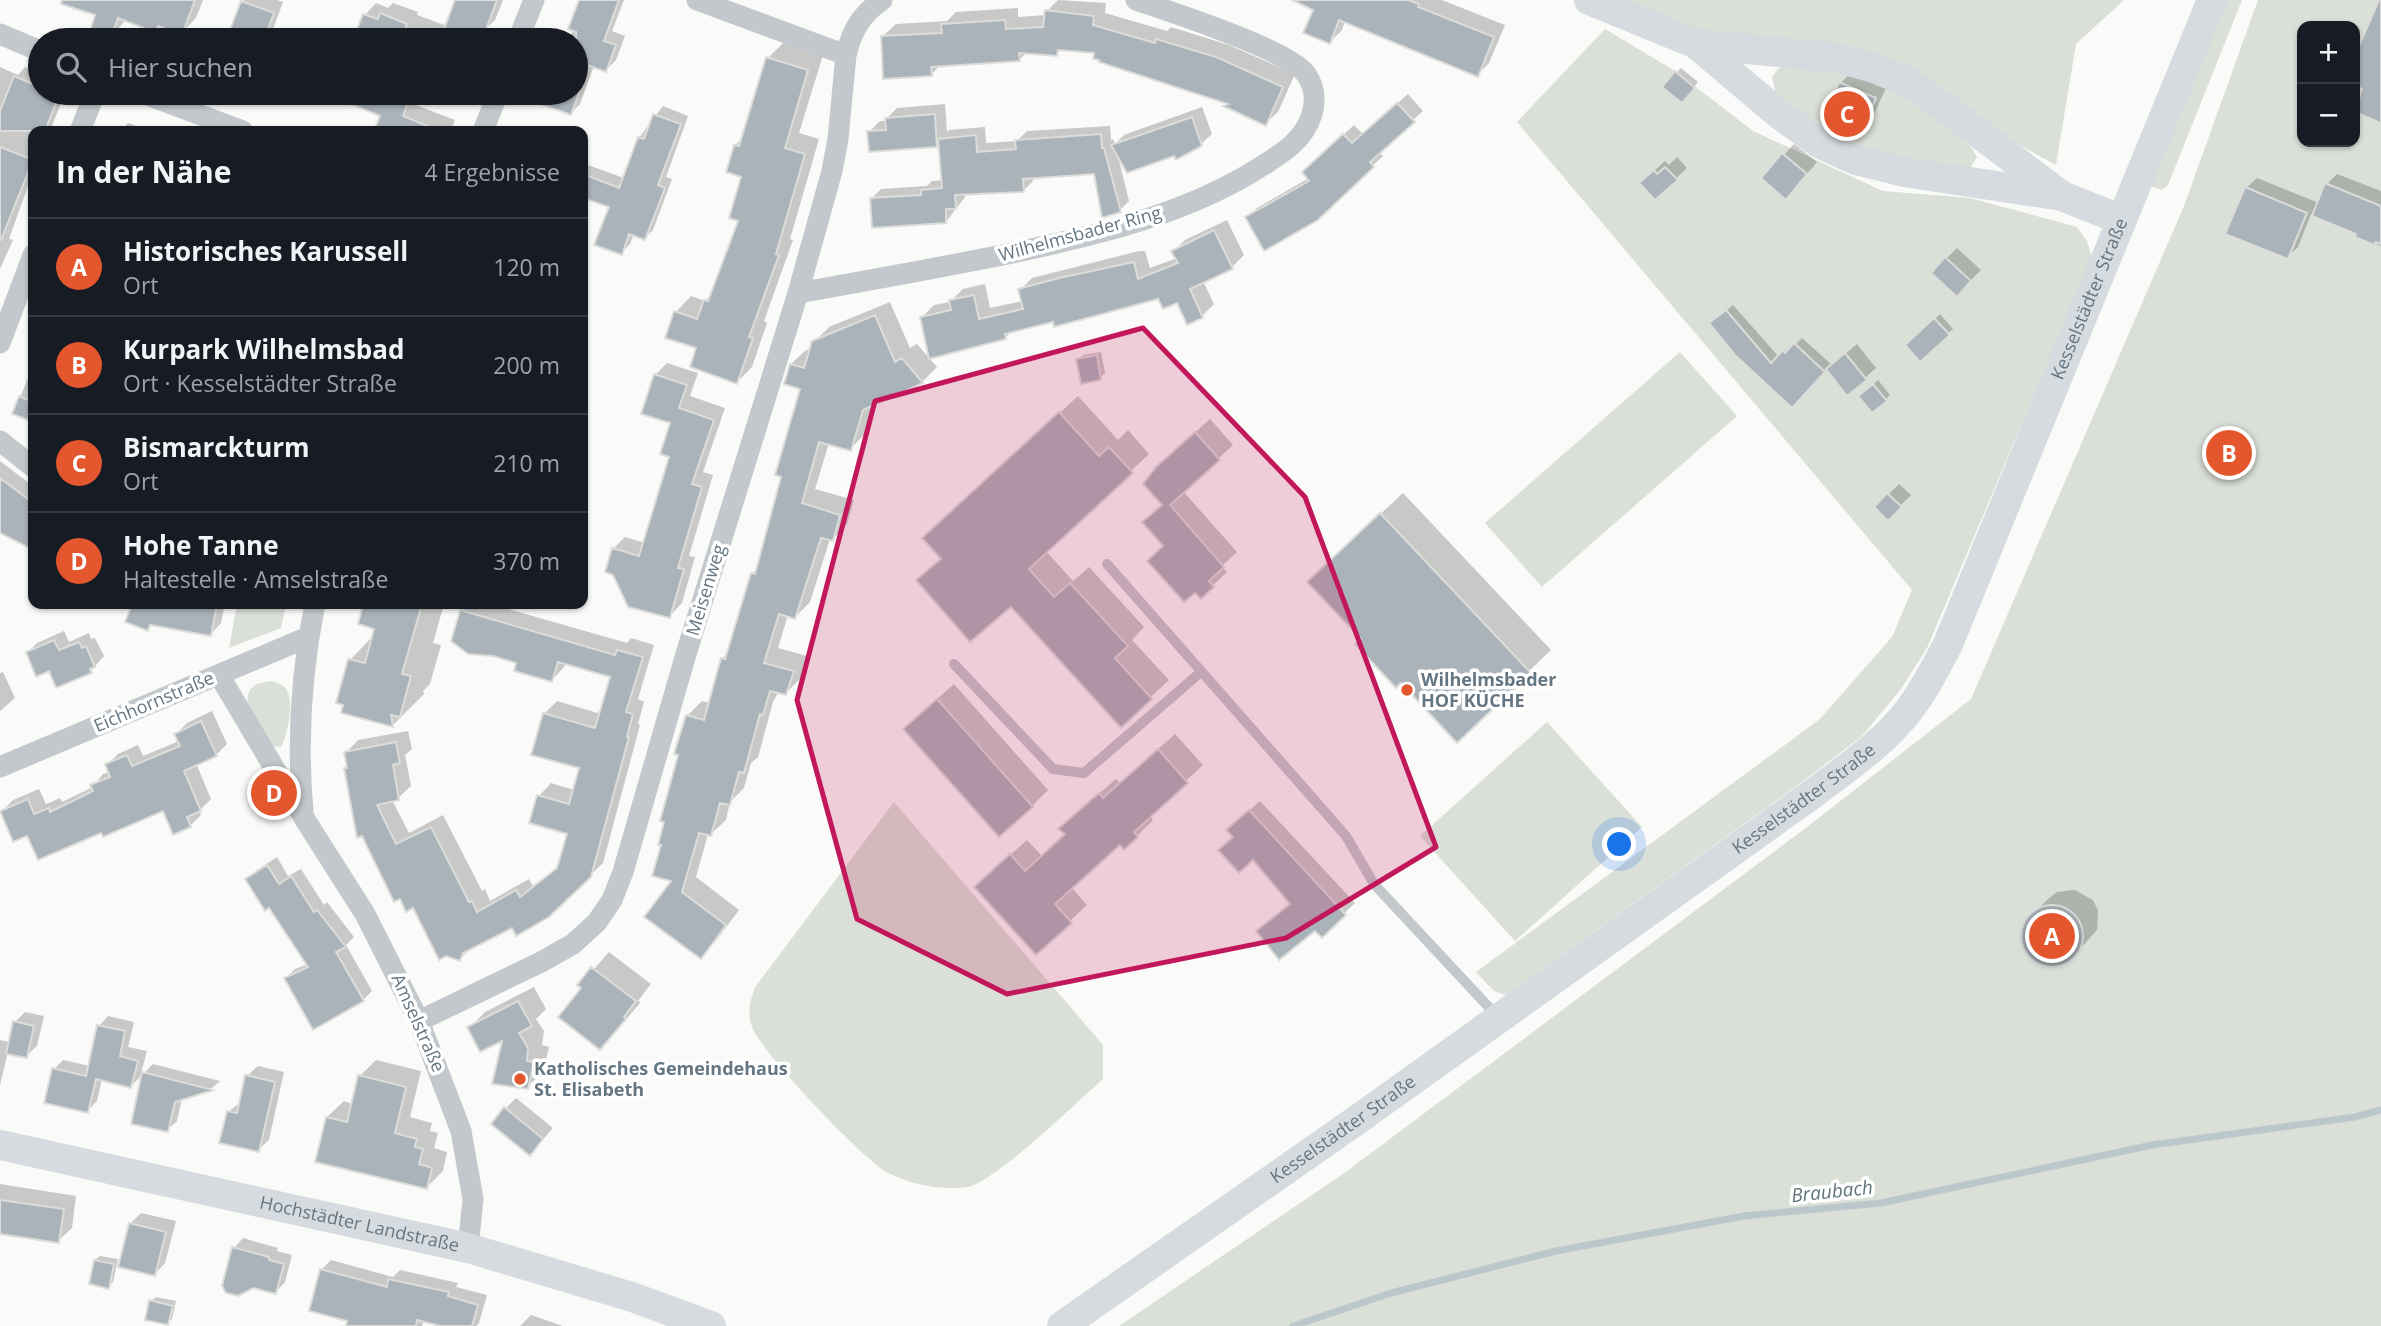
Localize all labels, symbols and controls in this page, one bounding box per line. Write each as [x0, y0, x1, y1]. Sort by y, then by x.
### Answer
map controls [2297, 21, 2360, 147]
button: + [2297, 21, 2360, 84]
search box [28, 28, 588, 105]
icon: search [52, 48, 90, 86]
text: Hier suchen [108, 49, 253, 85]
button: − [2297, 84, 2360, 147]
pin: C [1824, 88, 1870, 140]
text: In der Nähe [56, 151, 232, 192]
text: 4 Ergebnisse [424, 156, 560, 188]
street label: Wilhelmsbader Ring [996, 200, 1164, 266]
street label: Kesselstädter Straße [2045, 214, 2132, 383]
text: Historisches Karussell [123, 233, 408, 269]
text: A [71, 251, 87, 283]
text: 120 m [493, 251, 560, 283]
text: Ort [123, 269, 159, 301]
text: Kurpark Wilhelmsbad [123, 331, 404, 367]
text: B [71, 349, 87, 381]
text: 200 m [493, 349, 560, 381]
text: Ort · Kesselstädter Straße [123, 367, 397, 399]
pin: B [2206, 427, 2252, 479]
text: Bismarckturm [123, 429, 310, 465]
text: C [72, 447, 86, 479]
text: 210 m [493, 447, 560, 479]
text: Ort [123, 465, 159, 497]
text: Hohe Tanne [123, 527, 279, 563]
street label: Meisenweg [680, 541, 730, 638]
text: D [70, 545, 88, 577]
text: 370 m [493, 545, 560, 577]
text: Haltestelle · Amselstraße [123, 563, 388, 595]
street label: Eichhornstraße [90, 665, 217, 737]
place label: Wilhelmsbader HOF KÜCHE [1421, 667, 1556, 712]
marker: Wilhelmsbader HOF KÜCHE [1399, 682, 1415, 698]
street label: Kesselstädter Straße [1727, 737, 1880, 859]
pin: D [251, 767, 297, 819]
your location [1602, 827, 1636, 861]
pin: A [2029, 910, 2075, 962]
street label: Amselstraße [387, 970, 451, 1075]
place label: Katholisches Gemeindehaus St. Elisabeth [534, 1056, 788, 1101]
street label: Kesselstädter Straße [1265, 1069, 1420, 1188]
marker: Katholisches Gemeindehaus St. Elisabeth [512, 1071, 528, 1087]
water label: Braubach [1790, 1174, 1874, 1208]
street label: Hochstädter Landstraße [258, 1190, 462, 1257]

